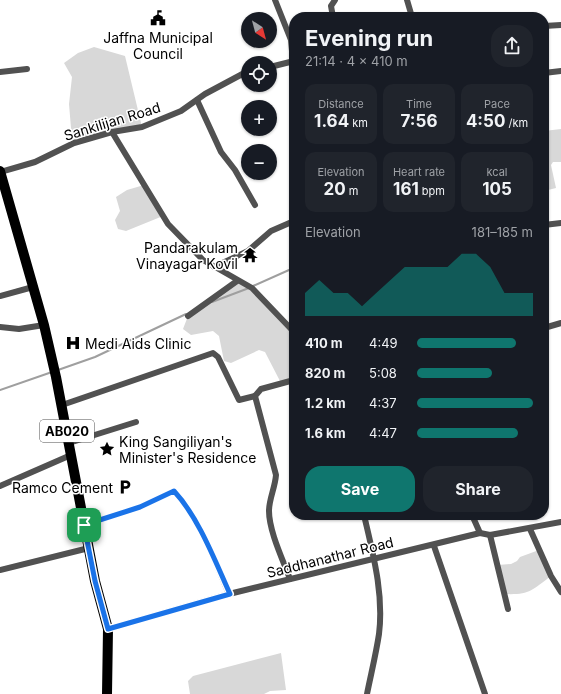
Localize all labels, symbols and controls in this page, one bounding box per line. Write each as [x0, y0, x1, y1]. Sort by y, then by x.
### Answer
public building icon: Jaffna Municipal Council [149, 9, 167, 27]
north arrow [241, 12, 277, 48]
map controls [241, 12, 277, 180]
text: Evening run [305, 25, 433, 51]
button: share [491, 25, 533, 67]
place label: Jaffna Municipal Council [103, 29, 213, 62]
text: 21:14 · 4 × 410 m [305, 53, 408, 69]
button: locate [241, 56, 277, 92]
text: Distance [318, 97, 364, 111]
text: Time [406, 97, 432, 111]
text: Pace [484, 97, 510, 111]
street label: Sankilijan Road [62, 98, 162, 144]
button: + [241, 100, 277, 136]
text: 1.64 [314, 111, 349, 131]
text: 7:56 [401, 111, 437, 131]
text: 4:50 [466, 111, 505, 131]
text: km [349, 116, 368, 130]
text: /km [505, 116, 528, 130]
button: − [241, 144, 277, 180]
text: Elevation [317, 165, 365, 179]
text: Heart rate [393, 165, 445, 179]
text: kcal [486, 165, 508, 179]
text: 20 [324, 179, 346, 199]
text: 161 [393, 179, 419, 199]
text: 105 [482, 179, 512, 199]
text: m [346, 184, 358, 198]
text: bpm [419, 184, 445, 198]
text: Elevation [305, 224, 361, 240]
text: 181–185 m [472, 224, 533, 240]
place label: Pandarakulam Vinayagar Kovil [136, 239, 238, 272]
temple icon: Pandarakulam Vinayagar Kovil [241, 246, 259, 264]
hospital icon: Medi Aids Clinic [64, 334, 82, 352]
place label: Medi Aids Clinic [85, 335, 191, 352]
text: 410 m [305, 335, 343, 351]
text: 4:49 [369, 335, 398, 351]
text: 820 m [305, 365, 345, 381]
text: 5:08 [369, 365, 397, 381]
text: 1.2 km [305, 395, 346, 411]
text: 4:37 [369, 395, 397, 411]
road number: AB020 [40, 420, 94, 442]
text: 1.6 km [305, 425, 346, 441]
text: 4:47 [369, 425, 397, 441]
place label: King Sangiliyan's Minister's Residence [119, 433, 256, 466]
place icon: King Sangiliyan's Minister's Residence [98, 440, 116, 458]
button: Save [305, 466, 415, 512]
button: Share [423, 466, 533, 512]
parking icon: Ramco Cement [116, 478, 134, 496]
place label: Ramco Cement [12, 479, 113, 496]
pin [67, 508, 101, 542]
icon: arrive [73, 514, 95, 536]
street label: Saddhanathar Road [265, 533, 395, 581]

